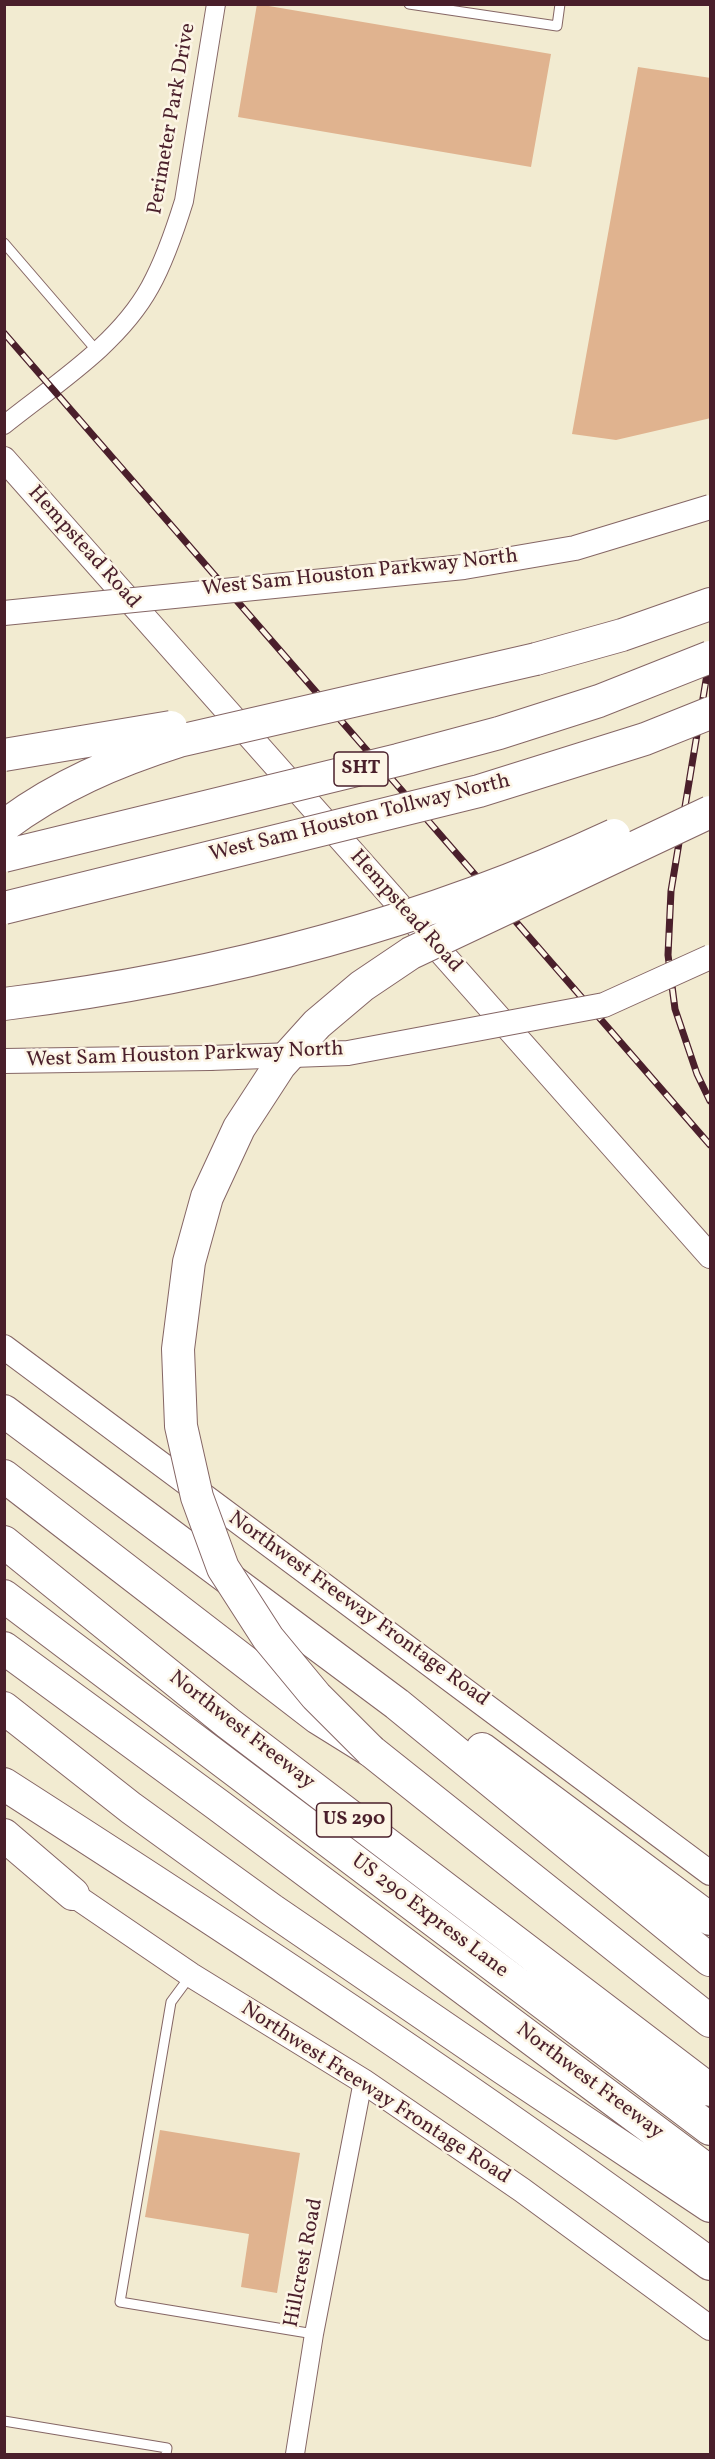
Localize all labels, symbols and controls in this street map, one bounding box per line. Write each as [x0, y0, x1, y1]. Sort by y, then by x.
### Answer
street label: Perimeter Park Drive [144, 21, 202, 217]
street label: Hempstead Road [21, 481, 145, 615]
street label: West Sam Houston Parkway North [201, 545, 519, 603]
road number: SHT [334, 752, 388, 786]
street label: West Sam Houston Tollway North [207, 769, 513, 869]
street label: Hempstead Road [343, 845, 467, 979]
street label: West Sam Houston Parkway North [26, 1038, 344, 1074]
street label: Northwest Freeway Frontage Road [223, 1507, 493, 1713]
street label: Northwest Freeway [163, 1666, 319, 1796]
road number: US 290 [316, 1803, 392, 1837]
street label: US 290 Express Lane [345, 1850, 513, 1984]
street label: Northwest Freeway Frontage Road [236, 1997, 514, 2191]
street label: Northwest Freeway [510, 2018, 668, 2146]
street label: Hillcrest Road [280, 2196, 330, 2330]

